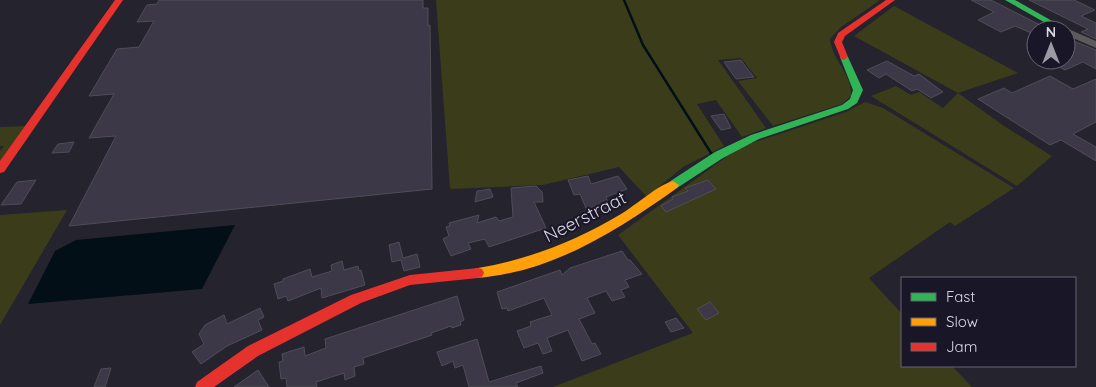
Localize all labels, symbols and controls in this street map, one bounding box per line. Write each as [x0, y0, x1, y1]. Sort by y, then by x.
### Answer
north arrow [1026, 20, 1076, 70]
text: N [1046, 23, 1056, 41]
street label: Neerstraat [540, 186, 630, 247]
legend [901, 277, 1076, 367]
text: Fast [946, 287, 975, 306]
text: Slow [946, 312, 978, 331]
text: Jam [946, 337, 977, 356]

